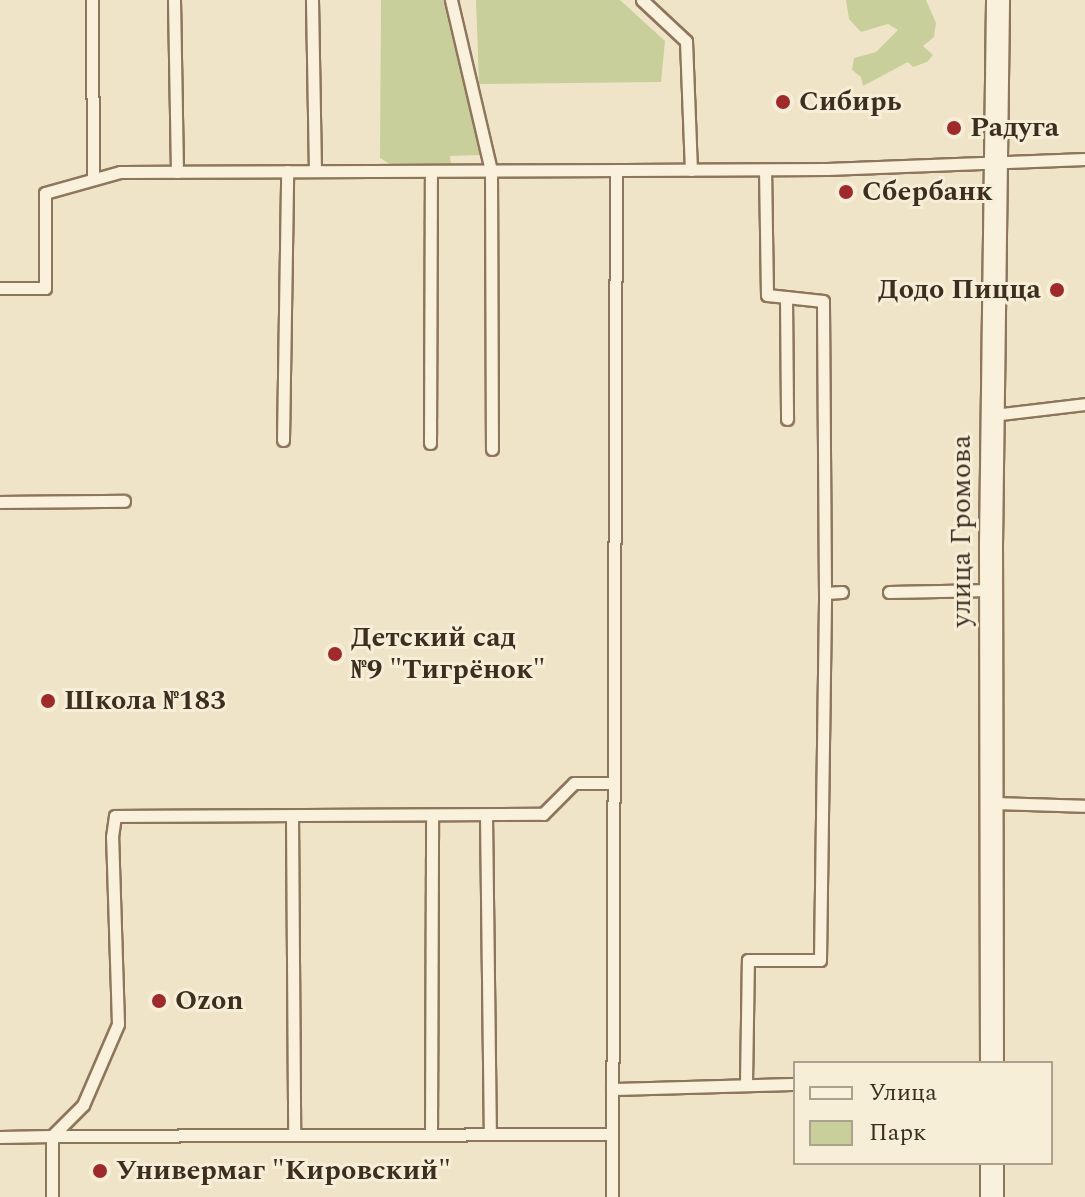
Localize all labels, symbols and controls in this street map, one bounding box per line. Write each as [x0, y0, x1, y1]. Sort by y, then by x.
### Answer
place label: Сибирь [799, 85, 901, 119]
marker: Сибирь [774, 93, 792, 111]
place label: Радуга [970, 111, 1059, 145]
marker: Радуга [945, 119, 963, 137]
place label: Сбербанк [862, 175, 993, 209]
marker: Сбербанк [837, 183, 855, 201]
place label: Додо Пицца [878, 273, 1041, 307]
marker: Додо Пицца [1048, 281, 1066, 299]
street label: улица Громова [945, 435, 979, 627]
place label: Детский сад №9 "Тигрёнок" [351, 621, 545, 687]
marker: Детский сад №9 "Тигрёнок" [326, 645, 344, 663]
place label: Школа №183 [64, 684, 226, 718]
marker: Школа №183 [39, 692, 57, 710]
place label: Ozon [175, 984, 244, 1018]
marker: Ozon [150, 992, 168, 1010]
legend [793, 1061, 1053, 1165]
text: Улица [869, 1075, 937, 1111]
text: Парк [869, 1115, 926, 1151]
place label: Универмаг "Кировский" [116, 1154, 451, 1188]
marker: Универмаг "Кировский" [91, 1162, 109, 1180]

